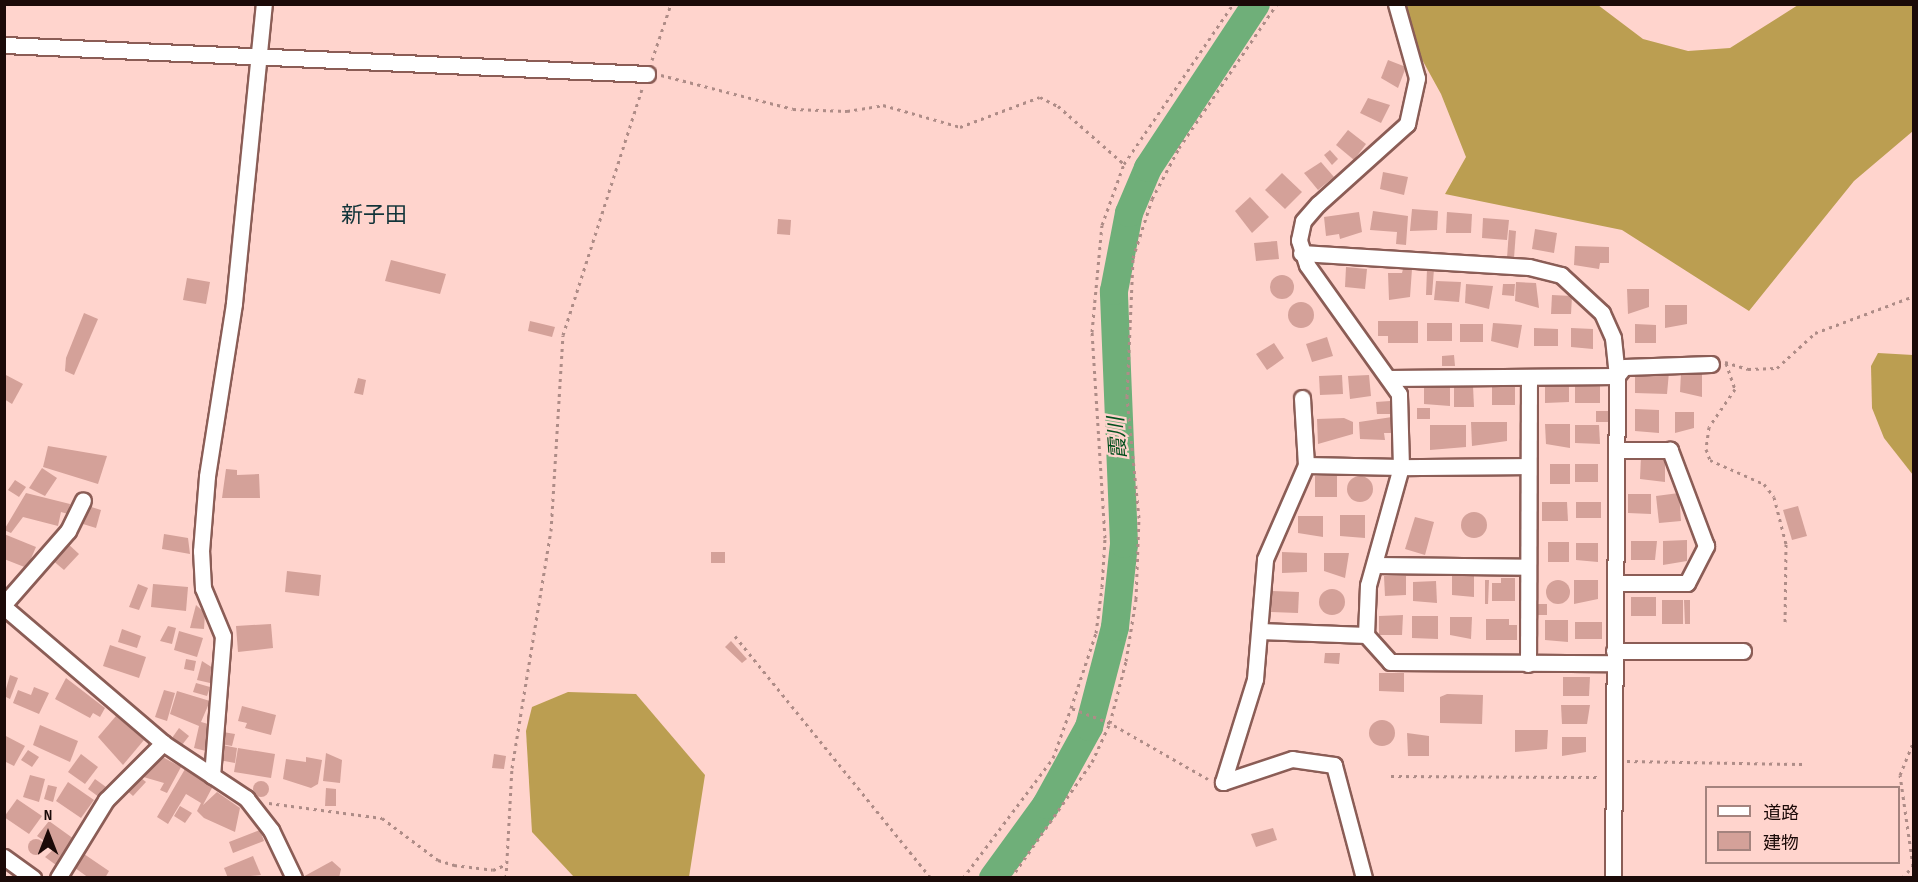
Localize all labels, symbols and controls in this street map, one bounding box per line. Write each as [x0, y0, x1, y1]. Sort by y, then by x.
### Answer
district label: 新子田 [341, 203, 407, 229]
water label: 霞川 [1104, 416, 1132, 460]
legend [1705, 786, 1900, 864]
text: 道路 [1763, 803, 1799, 824]
north arrow [18, 804, 78, 864]
text: N [44, 806, 52, 825]
text: 建物 [1763, 833, 1799, 854]

